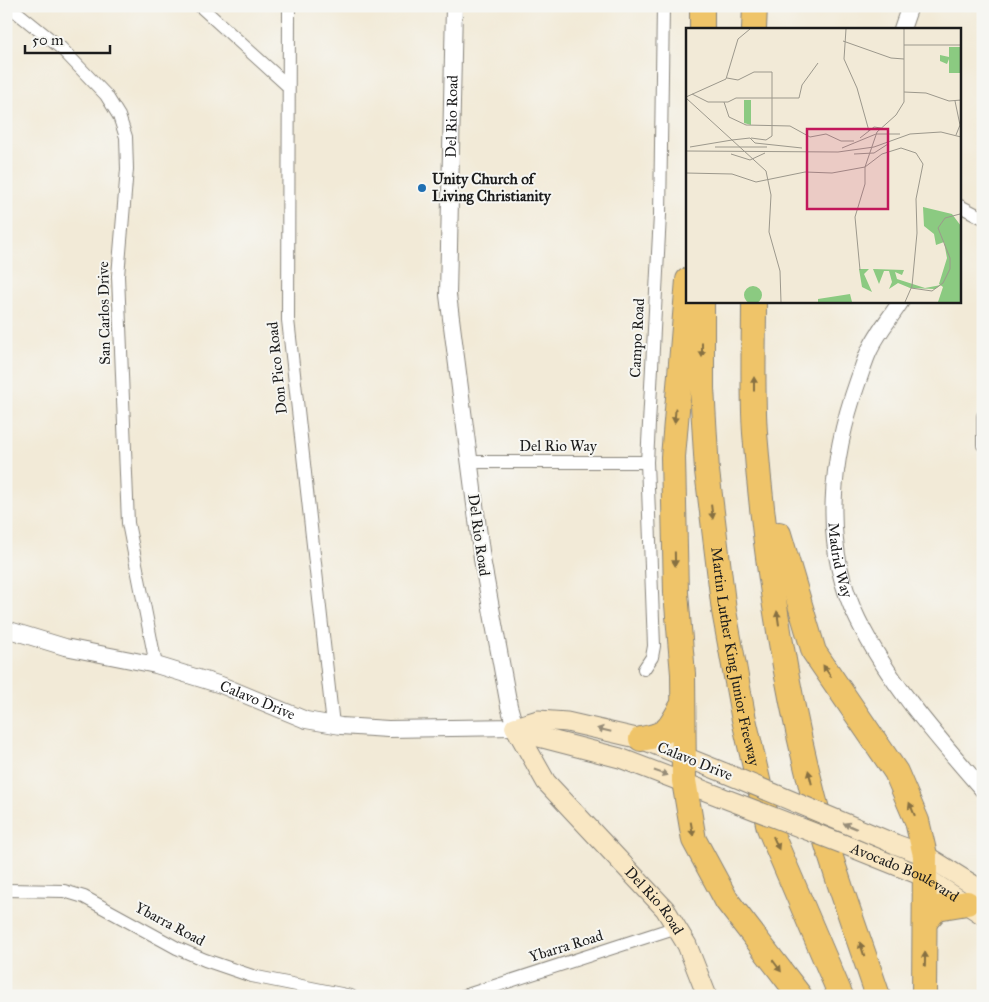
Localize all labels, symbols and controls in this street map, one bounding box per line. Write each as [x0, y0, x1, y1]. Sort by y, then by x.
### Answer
scale bar [25, 22, 110, 54]
inset map [686, 28, 962, 302]
text: 50 m [32, 31, 64, 49]
street label: Del Rio Road [442, 74, 462, 158]
place label: Unity Church of Living Christianity [432, 170, 552, 206]
marker: Unity Church of Living Christianity [416, 182, 428, 194]
street label: San Carlos Drive [94, 261, 114, 365]
street label: Campo Road [626, 297, 648, 378]
street label: Don Pico Road [263, 320, 291, 415]
one-way arrow [698, 342, 706, 358]
one-way arrow [750, 376, 758, 392]
one-way arrow [671, 408, 679, 424]
street label: Del Rio Way [519, 437, 598, 455]
street label: Del Rio Road [464, 493, 494, 578]
one-way arrow [708, 504, 716, 520]
street label: Madrid Way [825, 522, 857, 601]
street label: Martin Luther King Junior Freeway [707, 546, 764, 769]
one-way arrow [671, 551, 679, 567]
one-way arrow [773, 610, 781, 626]
one-way arrow [822, 664, 832, 677]
street label: Calavo Drive [217, 677, 298, 724]
one-way arrow [596, 726, 611, 734]
street label: Calavo Drive [655, 738, 735, 784]
one-way arrow [653, 770, 668, 777]
one-way arrow [806, 770, 814, 785]
one-way arrow [907, 802, 915, 816]
one-way arrow [689, 821, 697, 837]
one-way arrow [843, 821, 858, 829]
one-way arrow [772, 836, 780, 850]
street label: Avocado Boulevard [847, 839, 963, 906]
street label: Del Rio Road [621, 863, 688, 938]
street label: Ybarra Road [132, 898, 208, 950]
street label: Ybarra Road [527, 926, 606, 966]
one-way arrow [858, 942, 865, 957]
one-way arrow [921, 951, 929, 967]
one-way arrow [772, 959, 782, 973]

